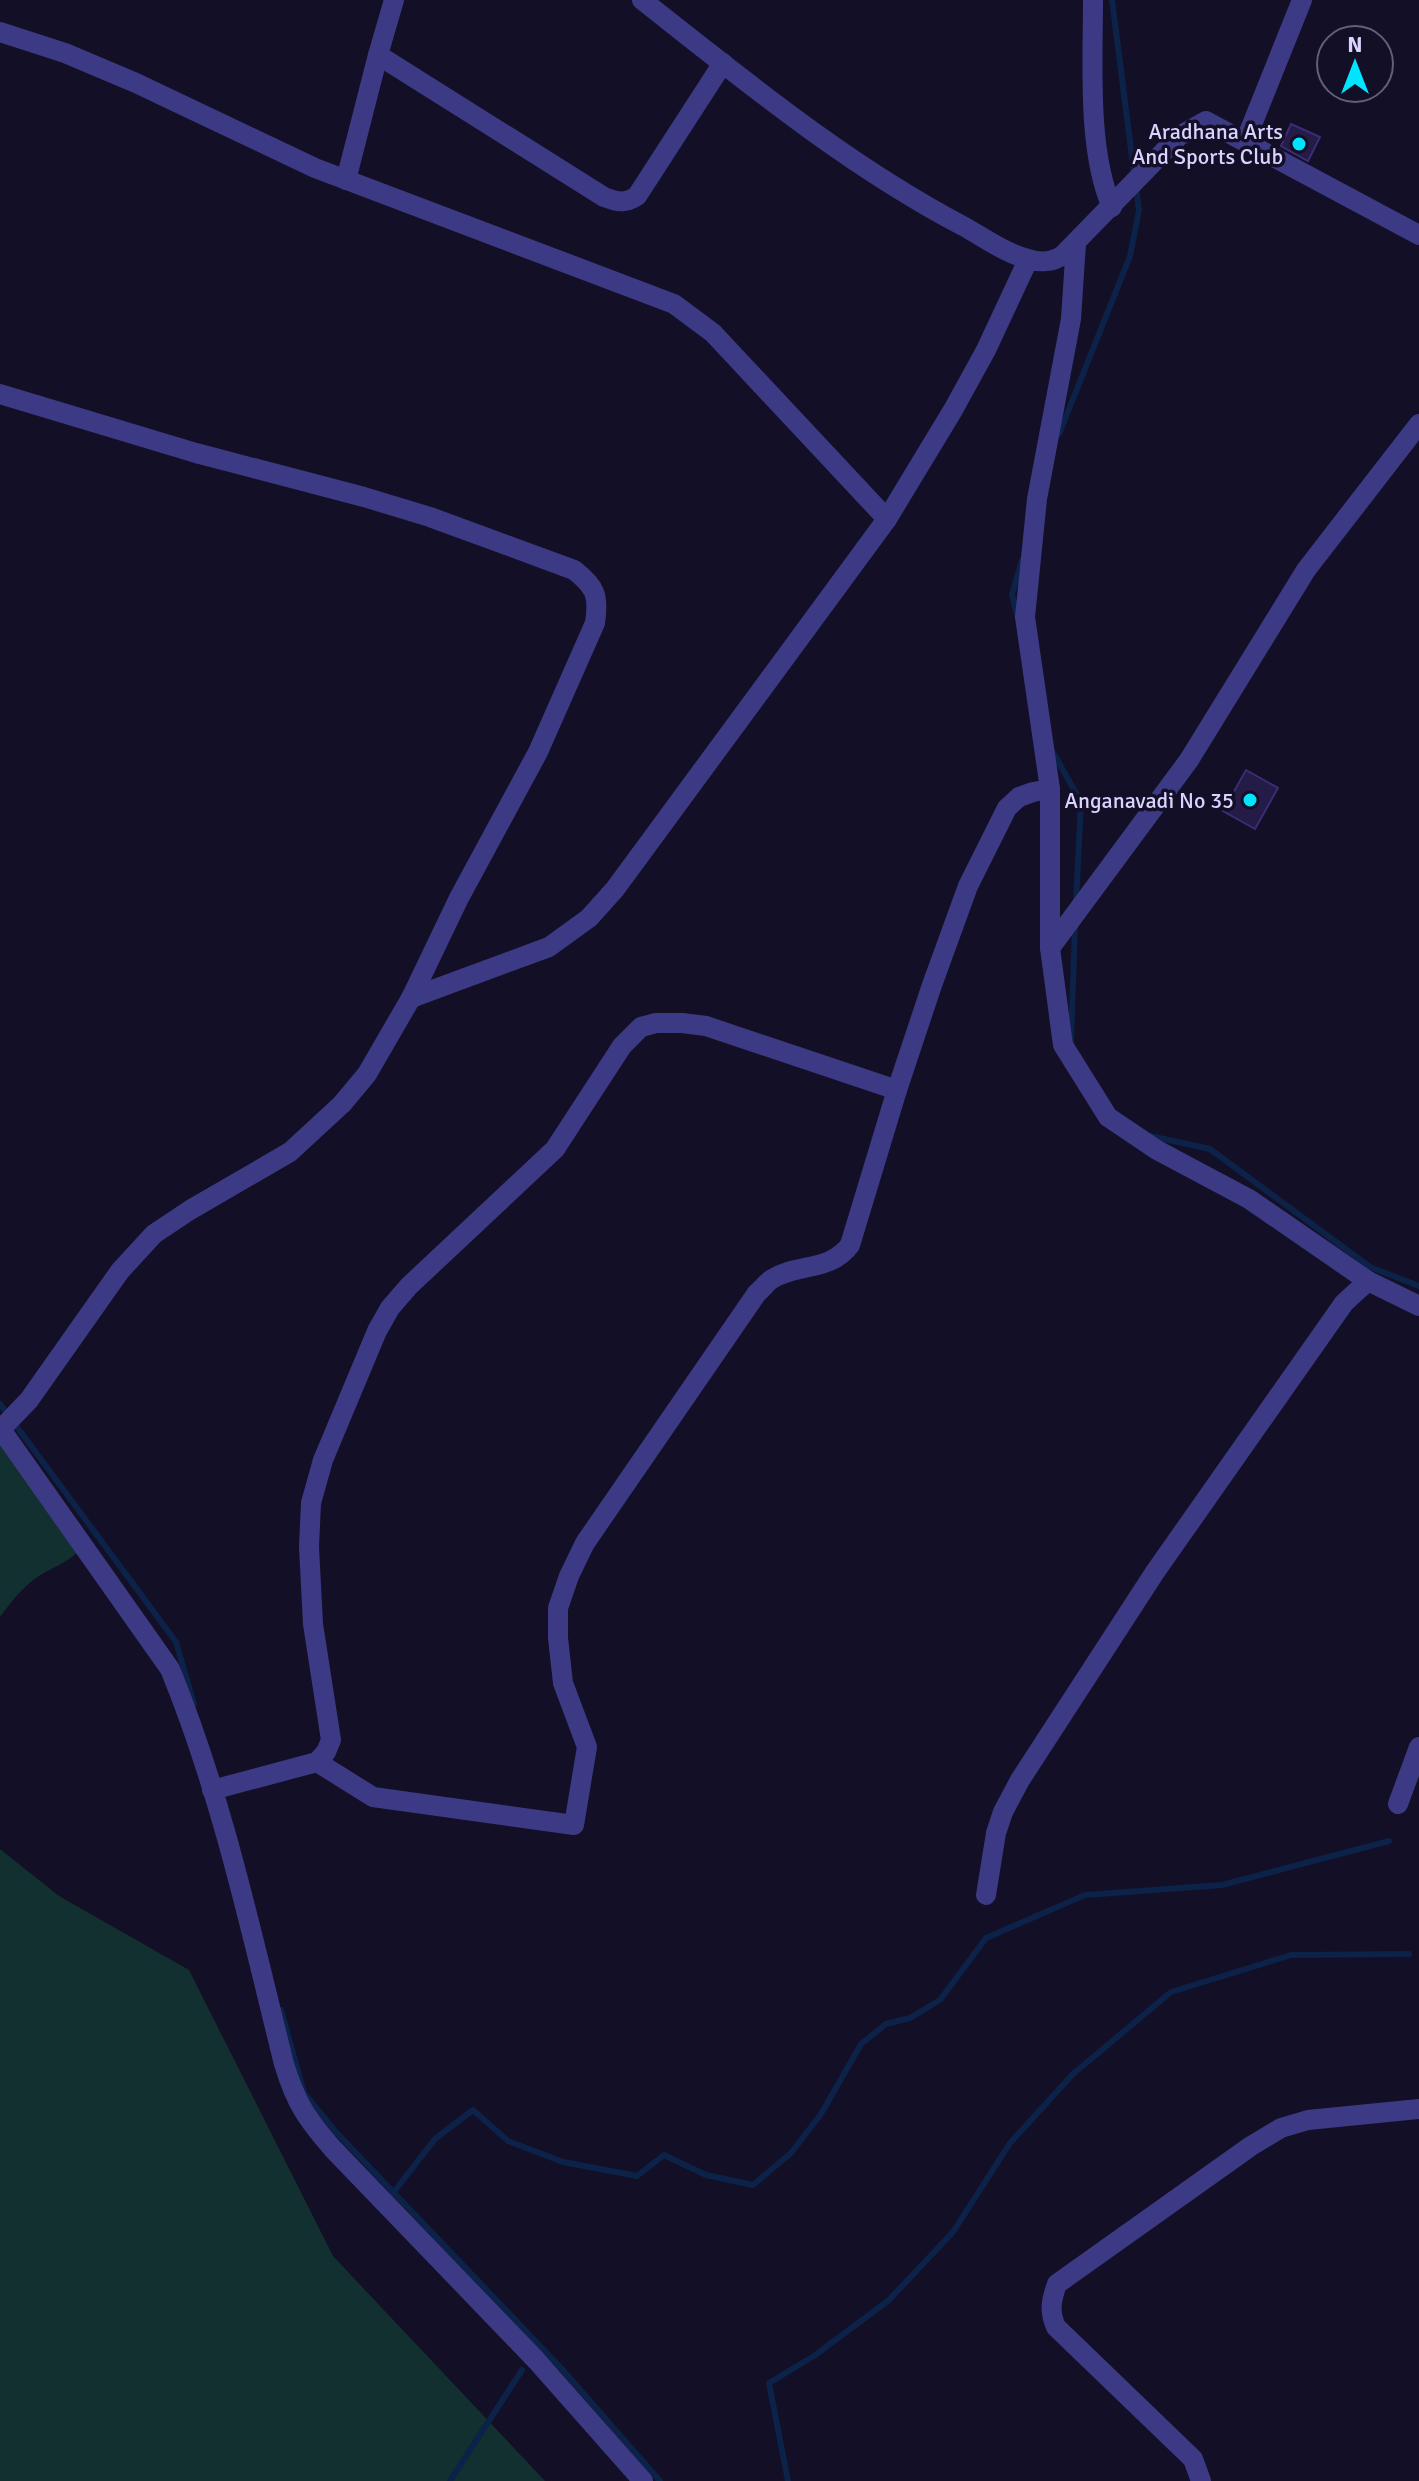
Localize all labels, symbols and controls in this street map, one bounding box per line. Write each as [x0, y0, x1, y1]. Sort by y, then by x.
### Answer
north arrow [1315, 24, 1395, 104]
text: N [1347, 31, 1363, 58]
place label: Aradhana Arts And Sports Club [1132, 118, 1283, 170]
marker: Aradhana Arts And Sports Club [1290, 135, 1308, 153]
place label: Anganavadi No 35 [1065, 787, 1234, 814]
marker: Anganavadi No 35 [1241, 791, 1259, 809]

